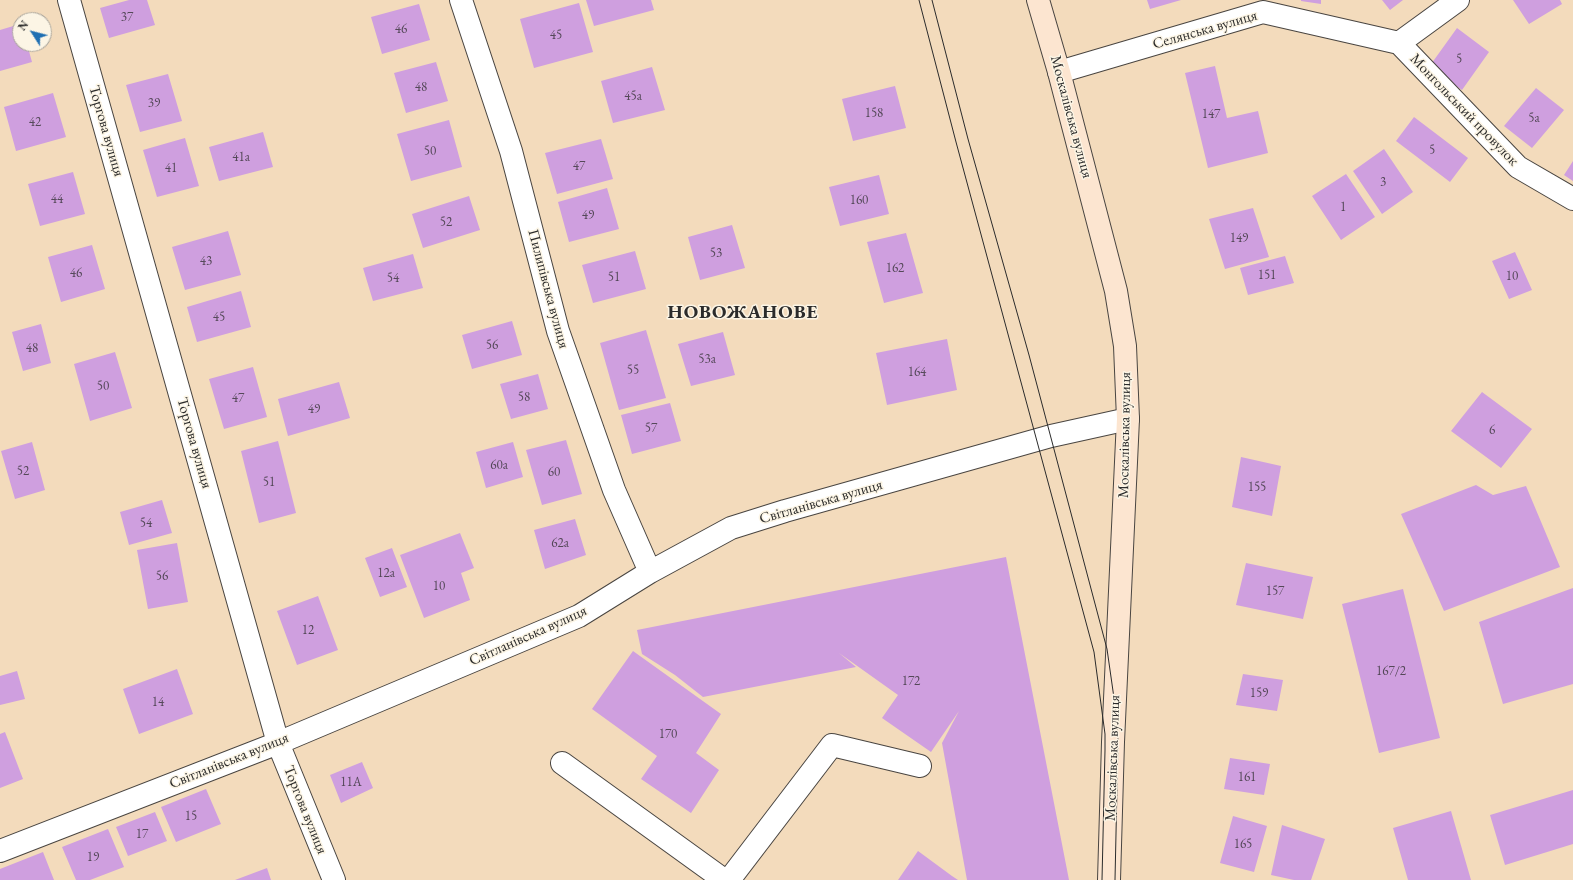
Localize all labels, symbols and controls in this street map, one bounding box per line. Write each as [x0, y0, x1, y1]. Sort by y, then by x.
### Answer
street label: Селянська вулиця [1151, 6, 1259, 54]
house number: 37 [121, 9, 133, 25]
north arrow [12, 12, 52, 52]
text: N [15, 18, 31, 33]
house number: 46 [395, 21, 407, 37]
house number: 45 [550, 27, 562, 43]
street label: Монгольський провулок [1406, 50, 1522, 170]
house number: 5 [1456, 51, 1462, 67]
street label: Москалівська вулиця [1046, 54, 1096, 180]
house number: 48 [415, 79, 427, 95]
street label: Торгова вулиця [84, 84, 128, 178]
house number: 45а [624, 88, 642, 104]
house number: 39 [148, 95, 160, 111]
house number: 158 [865, 105, 883, 121]
house number: 147 [1202, 106, 1220, 122]
house number: 5а [1528, 110, 1540, 126]
house number: 42 [29, 114, 41, 130]
house number: 5 [1429, 142, 1435, 158]
house number: 50 [424, 143, 436, 159]
house number: 41а [232, 149, 250, 165]
house number: 47 [573, 158, 585, 174]
house number: 41 [165, 160, 177, 176]
house number: 3 [1380, 174, 1386, 190]
house number: 44 [51, 191, 63, 207]
house number: 160 [850, 192, 868, 208]
house number: 1 [1340, 199, 1346, 215]
house number: 49 [582, 207, 594, 223]
house number: 52 [440, 214, 452, 230]
street label: Пилипівська вулиця [523, 227, 573, 351]
house number: 149 [1230, 230, 1248, 246]
house number: 53 [710, 245, 722, 261]
house number: 43 [200, 253, 212, 269]
house number: 162 [886, 260, 904, 276]
house number: 46 [70, 265, 82, 281]
house number: 151 [1258, 267, 1276, 283]
house number: 10 [1506, 268, 1518, 284]
house number: 51 [608, 269, 620, 285]
house number: 54 [387, 270, 399, 286]
district label: НОВОЖАНОВЕ [667, 302, 819, 324]
house number: 45 [213, 309, 225, 325]
house number: 56 [486, 337, 498, 353]
house number: 48 [26, 340, 38, 356]
house number: 53а [698, 351, 716, 367]
house number: 55 [627, 362, 639, 378]
house number: 164 [908, 364, 926, 380]
street label: Москалівська вулиця [1115, 372, 1135, 498]
house number: 50 [97, 378, 109, 394]
house number: 58 [518, 389, 530, 405]
house number: 47 [232, 390, 244, 406]
street label: Торгова вулиця [172, 396, 216, 490]
house number: 49 [308, 401, 320, 417]
house number: 57 [645, 420, 657, 436]
house number: 6 [1489, 422, 1495, 438]
house number: 60а [490, 457, 508, 473]
house number: 52 [17, 463, 29, 479]
house number: 60 [548, 464, 560, 480]
house number: 51 [263, 474, 275, 490]
street label: Світланівська вулиця [757, 476, 885, 528]
house number: 155 [1248, 479, 1266, 495]
house number: 54 [140, 515, 152, 531]
house number: 62а [551, 535, 569, 551]
house number: 12а [377, 565, 395, 581]
house number: 56 [156, 568, 168, 584]
house number: 10 [433, 578, 445, 594]
house number: 157 [1266, 583, 1284, 599]
street label: Світланівська вулиця [466, 602, 590, 670]
house number: 12 [302, 622, 314, 638]
house number: 167/2 [1376, 663, 1406, 679]
house number: 172 [902, 673, 920, 689]
house number: 159 [1250, 685, 1268, 701]
house number: 14 [152, 694, 164, 710]
street label: Москалівська вулиця [1102, 695, 1124, 821]
house number: 170 [659, 726, 677, 742]
street label: Світланівська вулиця [167, 729, 291, 793]
street label: Торгова вулиця [279, 763, 331, 857]
house number: 161 [1238, 769, 1256, 785]
house number: 11А [340, 774, 362, 790]
house number: 15 [185, 808, 197, 824]
house number: 17 [136, 826, 148, 842]
house number: 165 [1234, 836, 1252, 852]
house number: 19 [87, 849, 99, 865]

